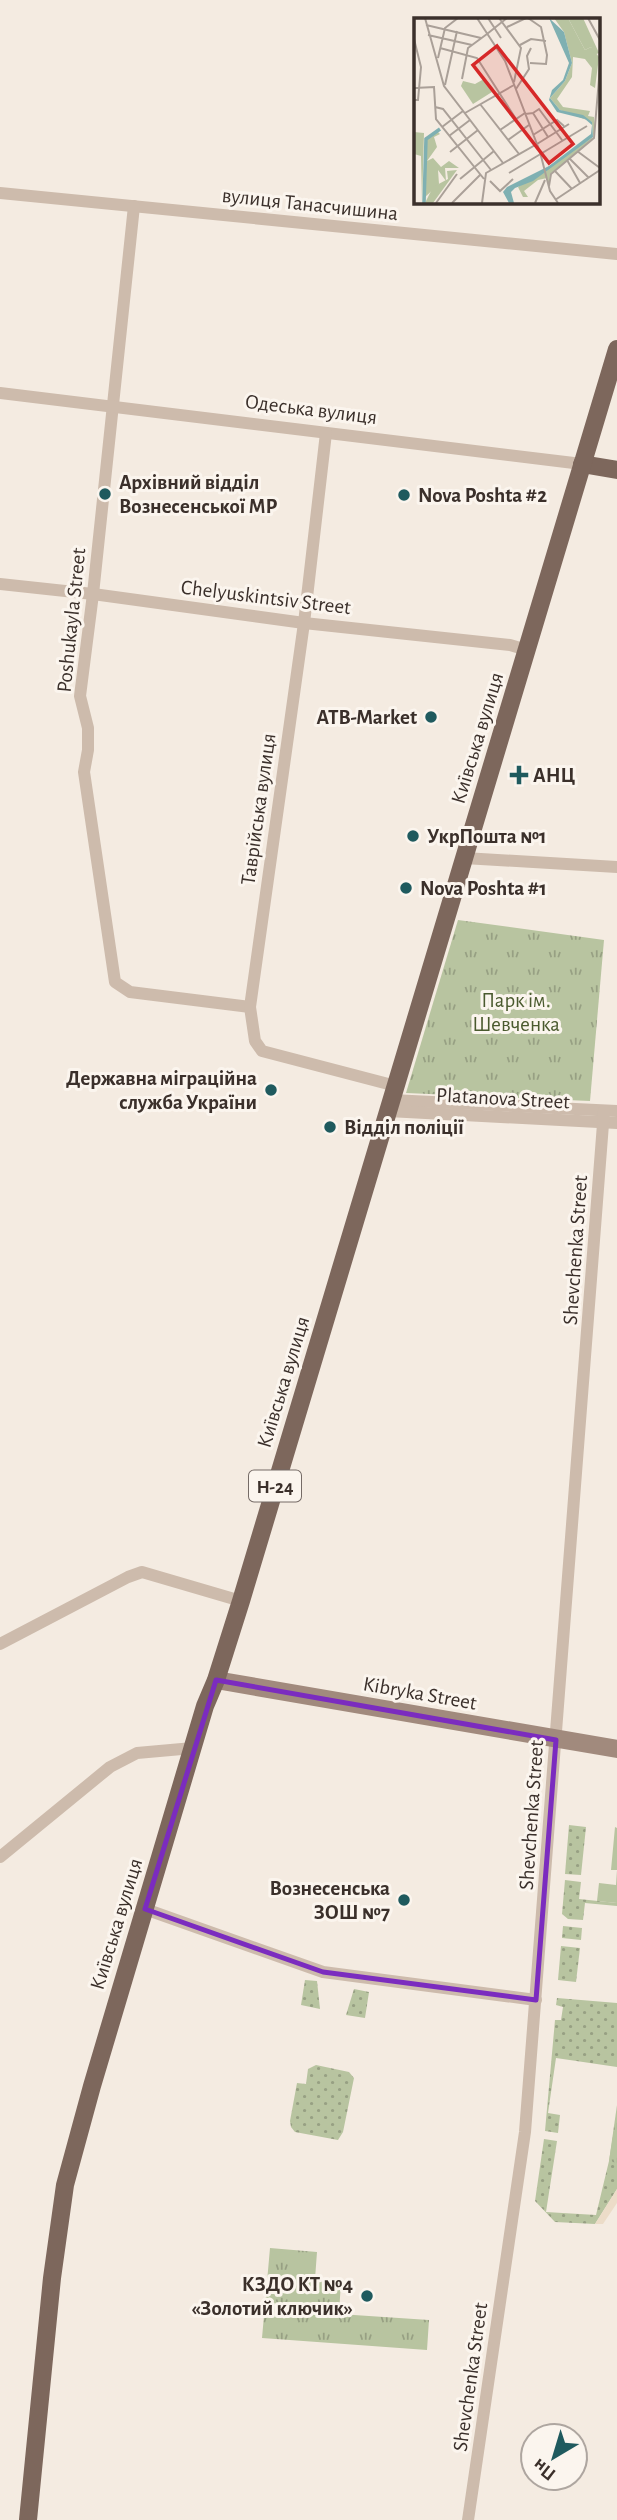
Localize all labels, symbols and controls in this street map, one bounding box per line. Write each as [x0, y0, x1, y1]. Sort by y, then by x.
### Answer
inset map [414, 18, 600, 203]
street label: вулиця Танасчишина [221, 185, 400, 224]
street label: Одеська вулиця [244, 391, 378, 428]
place label: Архівний відділ Вознесенської МР [119, 472, 278, 517]
place label: Nova Poshta #2 [418, 485, 547, 506]
marker: Архівний відділ Вознесенської МР [97, 486, 113, 502]
marker: Nova Poshta #2 [396, 487, 412, 503]
street label: Poshukayla Street [53, 547, 90, 693]
street label: Chelyuskintsiv Street [180, 577, 352, 618]
street label: Київська вулиця [447, 670, 507, 807]
place label: ATB-Market [316, 707, 417, 728]
marker: ATB-Market [423, 709, 439, 725]
street label: Таврійська вулиця [237, 732, 280, 886]
place label: АНЦ [533, 765, 576, 786]
marker: АНЦ [511, 767, 527, 783]
place label: УкрПошта №1 [427, 826, 547, 847]
marker: УкрПошта №1 [405, 828, 421, 844]
place label: Nova Poshta #1 [420, 878, 547, 899]
marker: Nova Poshta #1 [398, 880, 414, 896]
park label: Парк ім. Шевченка [472, 990, 560, 1035]
place label: Державна міграційна служба України [66, 1068, 257, 1113]
marker: Державна міграційна служба України [263, 1082, 279, 1098]
street label: Platanova Street [436, 1085, 571, 1113]
place label: Відділ поліції [344, 1117, 464, 1138]
marker: Відділ поліції [322, 1119, 338, 1135]
street label: Shevchenka Street [560, 1174, 591, 1326]
street label: Київська вулиця [253, 1314, 313, 1451]
road number: Н-24 [249, 1470, 301, 1502]
street label: Kibryka Street [362, 1673, 479, 1714]
street label: Shevchenka Street [516, 1739, 547, 1891]
street label: Київська вулиця [86, 1856, 146, 1993]
place label: Вознесенська ЗОШ №7 [270, 1878, 390, 1923]
marker: Вознесенська ЗОШ №7 [396, 1892, 412, 1908]
place label: КЗДО КТ №4 «Золотий ключик» [191, 2274, 353, 2319]
marker: КЗДО КТ №4 «Золотий ключик» [359, 2288, 375, 2304]
street label: Shevchenka Street [450, 2301, 491, 2453]
north arrow [519, 2422, 589, 2492]
text: Пн [529, 2455, 559, 2484]

